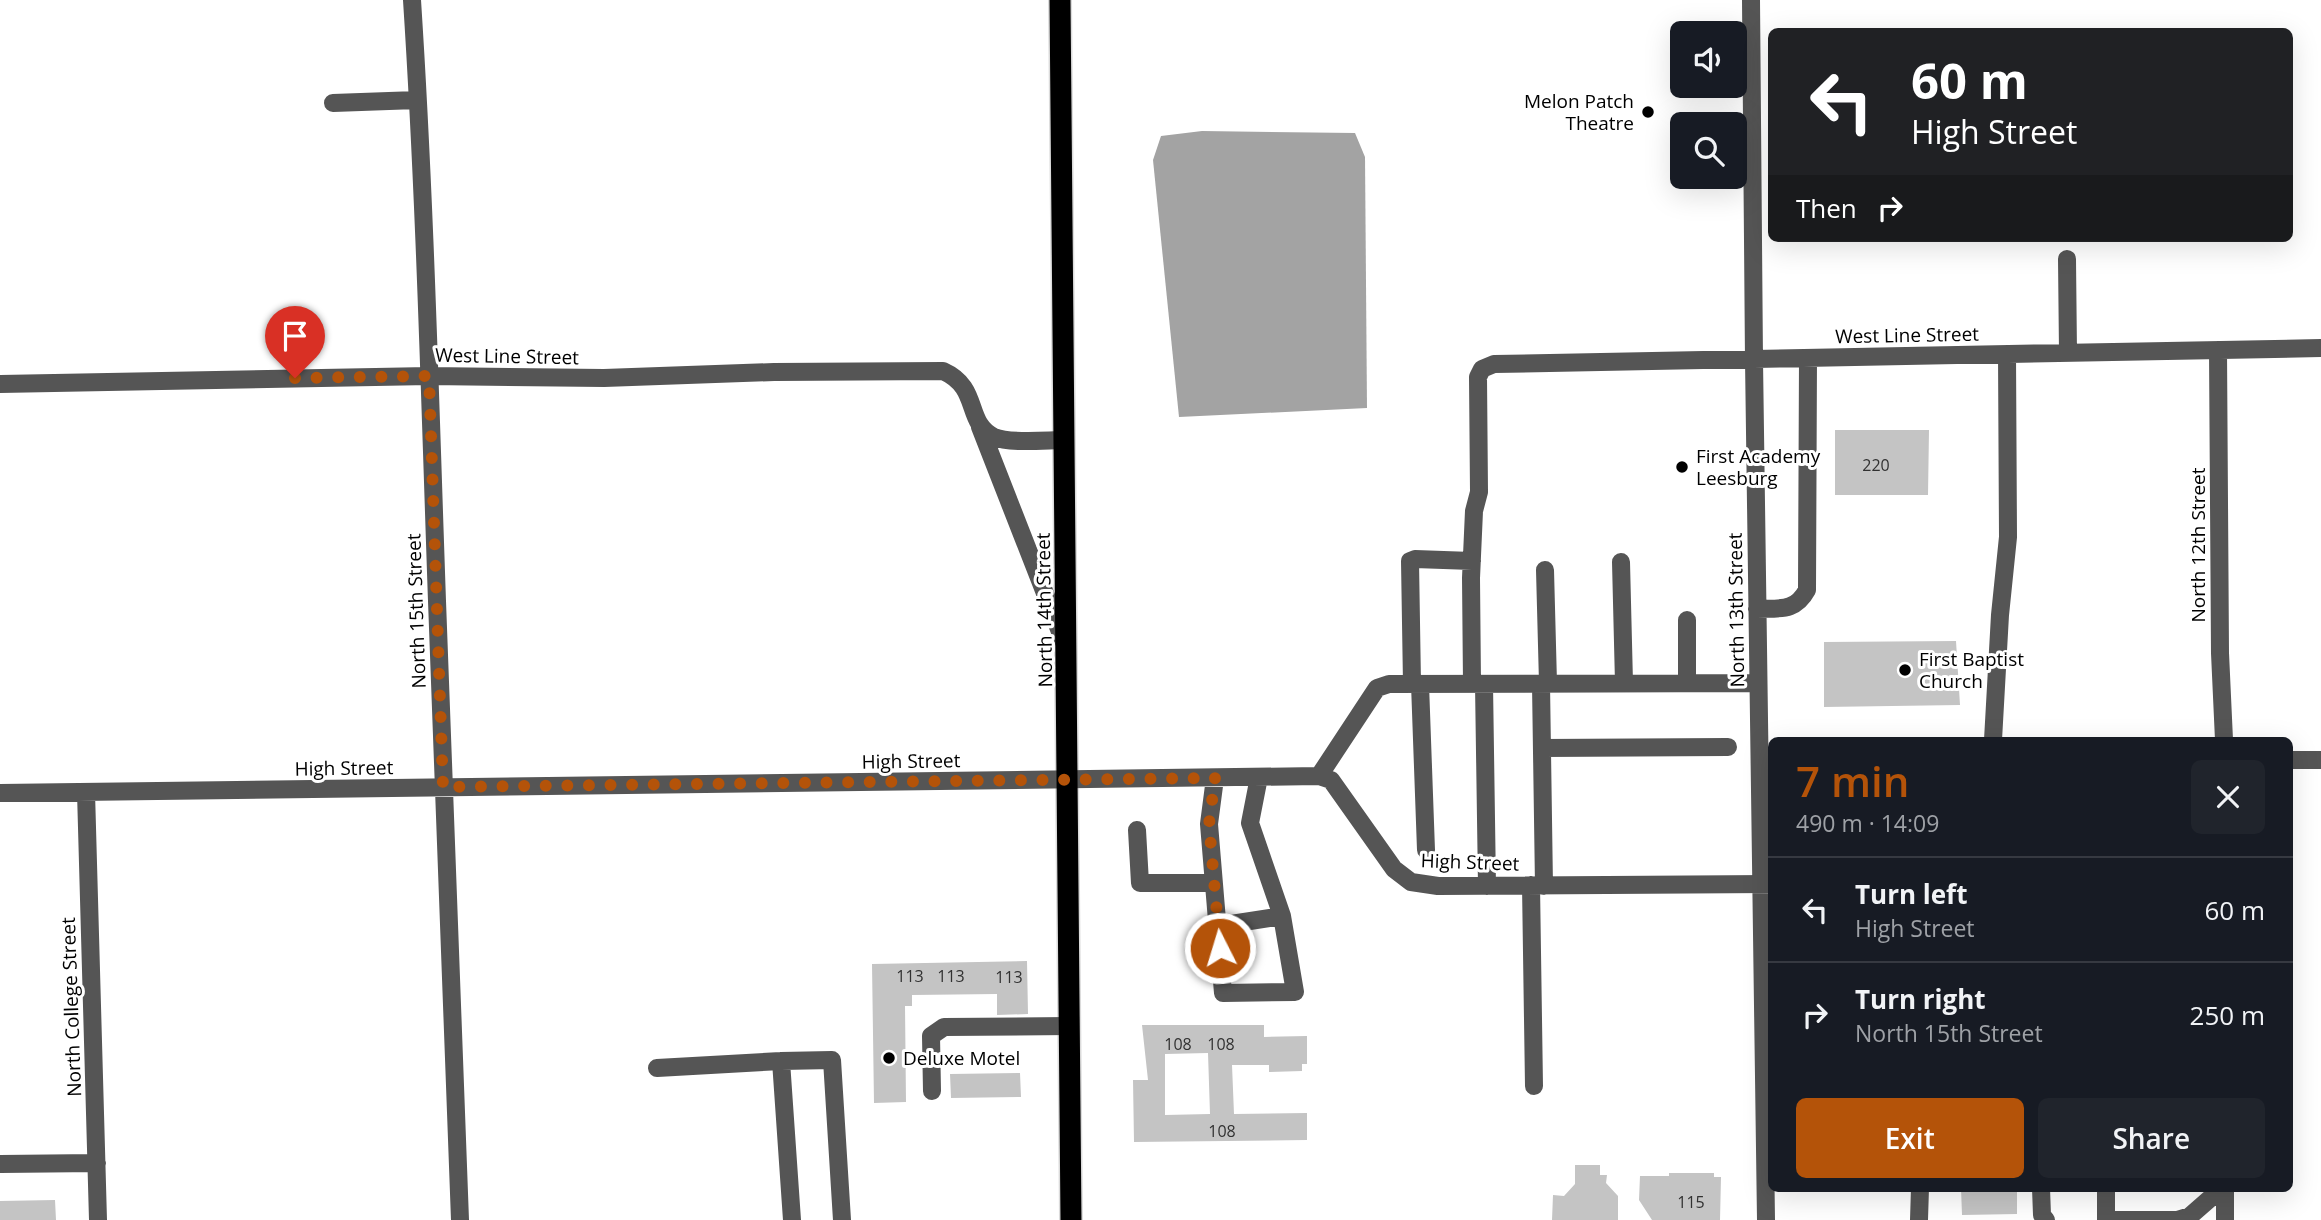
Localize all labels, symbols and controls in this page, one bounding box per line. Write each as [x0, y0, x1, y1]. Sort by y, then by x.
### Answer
map controls [1670, 21, 1747, 189]
button: sound [1670, 21, 1747, 98]
text: 60 m [1911, 47, 2028, 113]
icon: left [1796, 56, 1887, 147]
place label: Melon Patch Theatre [1524, 88, 1634, 136]
marker: Melon Patch Theatre [1640, 104, 1656, 120]
text: High Street [1911, 110, 2077, 153]
button: search [1670, 112, 1747, 189]
icon: right [1871, 189, 1909, 227]
text: Then [1796, 190, 1857, 226]
pin [265, 306, 325, 378]
icon: arrive [276, 317, 314, 355]
street label: West Line Street [1835, 321, 1979, 349]
street label: West Line Street [435, 342, 579, 370]
place label: First Academy Leesburg [1696, 443, 1821, 491]
house number: 220 [1862, 454, 1890, 476]
marker: First Academy Leesburg [1674, 459, 1690, 475]
street label: North 12th Street [2185, 467, 2211, 623]
street label: North 14th Street [1030, 532, 1058, 688]
street label: North 13th Street [1722, 532, 1750, 688]
street label: North 15th Street [400, 533, 432, 689]
place label: First Baptist Church [1919, 646, 2024, 694]
marker: First Baptist Church [1897, 662, 1913, 678]
street label: High Street [861, 747, 961, 775]
text: 7 min [1796, 752, 1909, 809]
street label: High Street [294, 754, 394, 782]
button: close [2191, 760, 2265, 834]
text: 490 m · 14:09 [1796, 807, 1939, 839]
street label: High Street [1420, 847, 1520, 877]
text: Turn left [1855, 876, 1967, 912]
icon: left [1796, 891, 1834, 929]
text: 60 m [2204, 892, 2265, 928]
position arrow [1183, 911, 1257, 985]
text: High Street [1855, 912, 1975, 944]
street label: North College Street [55, 917, 87, 1097]
house number: 113 [896, 965, 924, 987]
house number: 113 [937, 965, 965, 987]
house number: 113 [995, 966, 1023, 988]
text: Turn right [1855, 981, 1986, 1017]
icon: right [1796, 996, 1834, 1034]
text: 250 m [2190, 997, 2265, 1033]
text: North 15th Street [1855, 1017, 2043, 1049]
house number: 108 [1164, 1033, 1192, 1055]
house number: 108 [1207, 1033, 1235, 1055]
place label: Deluxe Motel [903, 1045, 1020, 1071]
marker: Deluxe Motel [881, 1050, 897, 1066]
button: Exit [1796, 1098, 2024, 1178]
button: Share [2038, 1098, 2265, 1178]
house number: 108 [1208, 1120, 1236, 1142]
house number: 115 [1677, 1191, 1705, 1213]

